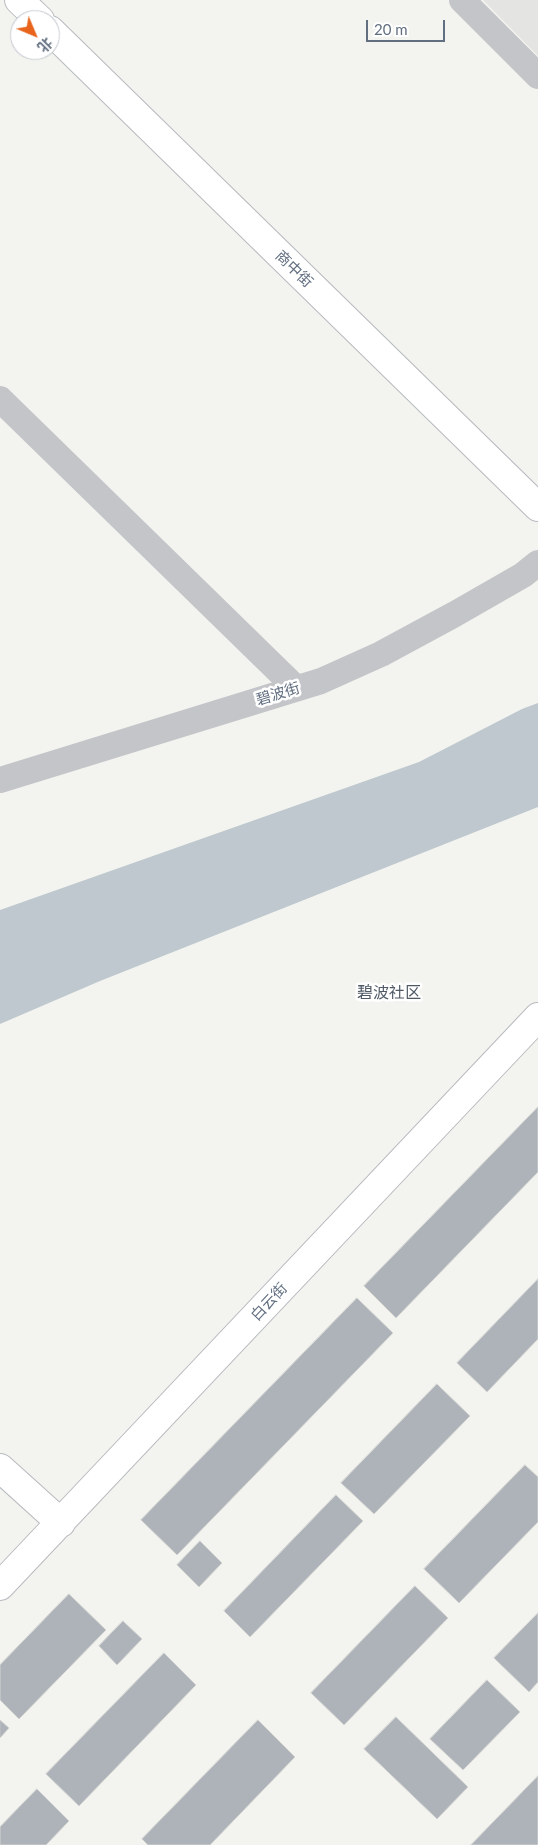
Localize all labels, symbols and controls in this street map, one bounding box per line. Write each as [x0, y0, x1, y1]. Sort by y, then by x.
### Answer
north arrow [10, 10, 60, 60]
scale bar [368, 10, 447, 42]
text: 20 m [374, 20, 408, 38]
text: 北 [34, 34, 56, 56]
street label: 商中街 [272, 247, 316, 291]
street label: 碧波街 [254, 679, 302, 709]
district label: 碧波社区 [357, 983, 421, 1003]
street label: 白云街 [247, 1279, 291, 1325]

